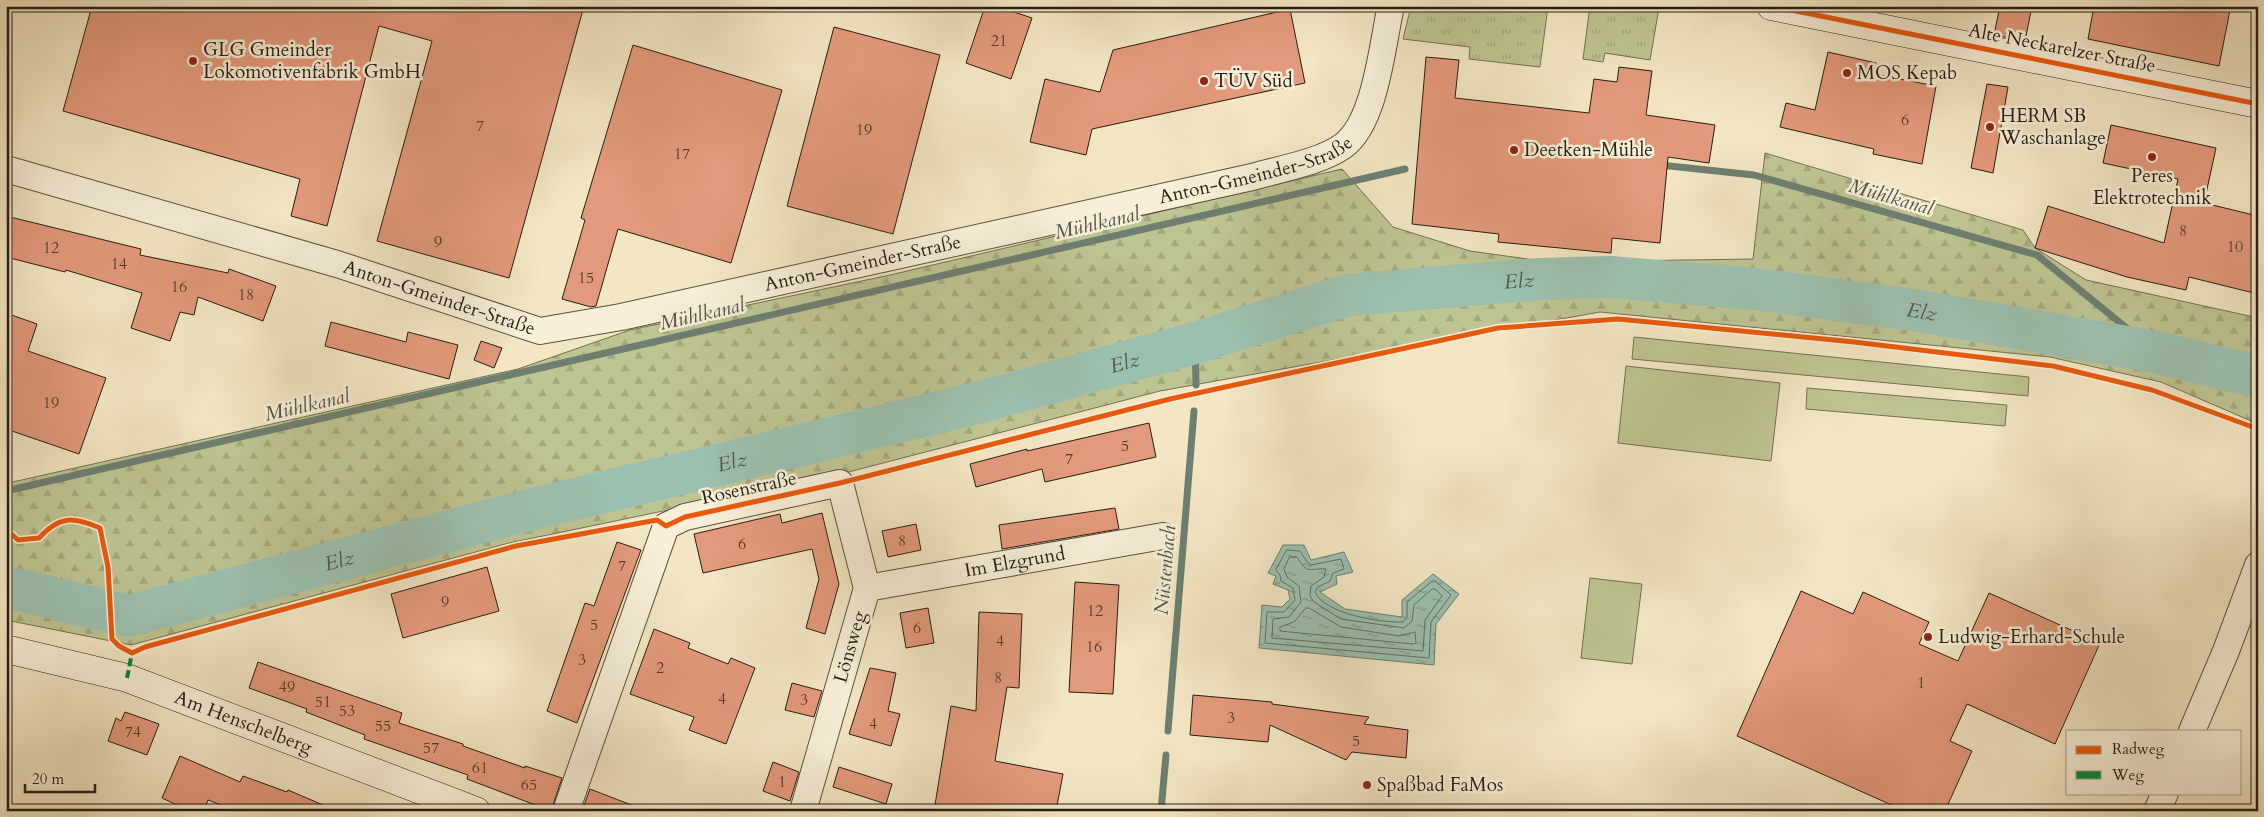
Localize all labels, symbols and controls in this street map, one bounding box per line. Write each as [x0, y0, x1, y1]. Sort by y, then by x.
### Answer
street label: Alte Neckarelzer Straße [1966, 17, 2158, 79]
house number: 21 [991, 30, 1007, 52]
place label: GLG Gmeinder Lokomotivenfabrik GmbH [203, 37, 421, 85]
marker: GLG Gmeinder Lokomotivenfabrik GmbH [187, 55, 199, 67]
place label: MOS Kepab [1857, 60, 1957, 86]
marker: MOS Kepab [1841, 67, 1853, 79]
place label: TÜV Süd [1214, 68, 1293, 94]
marker: TÜV Süd [1198, 75, 1210, 87]
place label: HERM SB Waschanlage [1999, 103, 2106, 151]
house number: 6 [1901, 109, 1909, 131]
house number: 7 [476, 115, 484, 137]
house number: 19 [856, 119, 872, 141]
marker: HERM SB Waschanlage [1984, 121, 1996, 133]
street label: Anton-Gmeinder-Straße [1156, 130, 1359, 210]
place label: Deetken-Mühle [1524, 137, 1653, 163]
house number: 17 [674, 143, 690, 165]
marker: Deetken-Mühle [1508, 144, 1520, 156]
marker: Peres Elektrotechnik [2146, 151, 2158, 163]
place label: Peres Elektrotechnik [2093, 163, 2212, 211]
water label: Mühlkanal [1846, 172, 1937, 222]
water label: Mühlkanal [1052, 200, 1143, 246]
house number: 8 [2179, 220, 2187, 242]
street label: Anton-Gmeinder-Straße [762, 229, 964, 298]
house number: 9 [434, 231, 442, 253]
house number: 10 [2227, 236, 2243, 258]
house number: 12 [43, 237, 59, 259]
house number: 14 [111, 253, 127, 275]
street label: Anton-Gmeinder-Straße [340, 254, 539, 342]
water label: Elz [1503, 266, 1536, 295]
house number: 15 [578, 267, 594, 289]
house number: 16 [171, 276, 187, 298]
house number: 18 [238, 284, 254, 306]
water label: Mühlkanal [657, 291, 748, 337]
water label: Elz [1905, 296, 1940, 328]
water label: Elz [1107, 345, 1144, 379]
water label: Mühlkanal [262, 382, 353, 428]
house number: 19 [43, 392, 59, 414]
house number: 5 [1121, 435, 1129, 457]
water label: Elz [714, 445, 751, 478]
house number: 7 [1065, 448, 1073, 470]
street label: Rosenstraße [699, 465, 799, 511]
water label: Nüstenbach [1148, 524, 1182, 616]
house number: 8 [898, 530, 906, 552]
house number: 6 [738, 533, 746, 555]
street label: Im Elzgrund [962, 540, 1067, 584]
water label: Elz [321, 543, 358, 577]
house number: 7 [618, 555, 626, 577]
house number: 9 [441, 591, 449, 613]
house number: 12 [1087, 600, 1103, 622]
street label: Lönsweg [827, 608, 873, 686]
house number: 5 [590, 614, 598, 636]
house number: 6 [913, 617, 921, 639]
place label: Ludwig-Erhard-Schule [1938, 624, 2125, 650]
house number: 4 [996, 630, 1004, 652]
marker: Ludwig-Erhard-Schule [1922, 631, 1934, 643]
house number: 16 [1086, 636, 1102, 658]
house number: 3 [578, 649, 586, 671]
house number: 2 [656, 657, 664, 679]
house number: 8 [994, 667, 1002, 689]
house number: 1 [1917, 672, 1925, 694]
house number: 49 [279, 676, 295, 698]
street label: Am Henschelberg [171, 684, 316, 761]
house number: 4 [718, 688, 726, 710]
house number: 3 [800, 689, 808, 711]
house number: 51 [315, 691, 331, 713]
house number: 53 [339, 700, 355, 722]
house number: 3 [1227, 707, 1235, 729]
house number: 4 [869, 713, 877, 735]
house number: 55 [375, 715, 391, 737]
house number: 74 [125, 721, 141, 743]
house number: 5 [1352, 730, 1360, 752]
legend [2066, 730, 2242, 794]
house number: 57 [423, 737, 439, 759]
text: Radweg [2112, 739, 2165, 759]
house number: 61 [472, 757, 488, 779]
scale bar [25, 762, 95, 794]
text: Weg [2111, 765, 2144, 785]
text: 20 m [32, 769, 64, 789]
house number: 1 [778, 771, 786, 793]
place label: Spaßbad FaMos [1377, 772, 1503, 798]
house number: 65 [521, 774, 537, 796]
marker: Spaßbad FaMos [1361, 779, 1373, 791]

